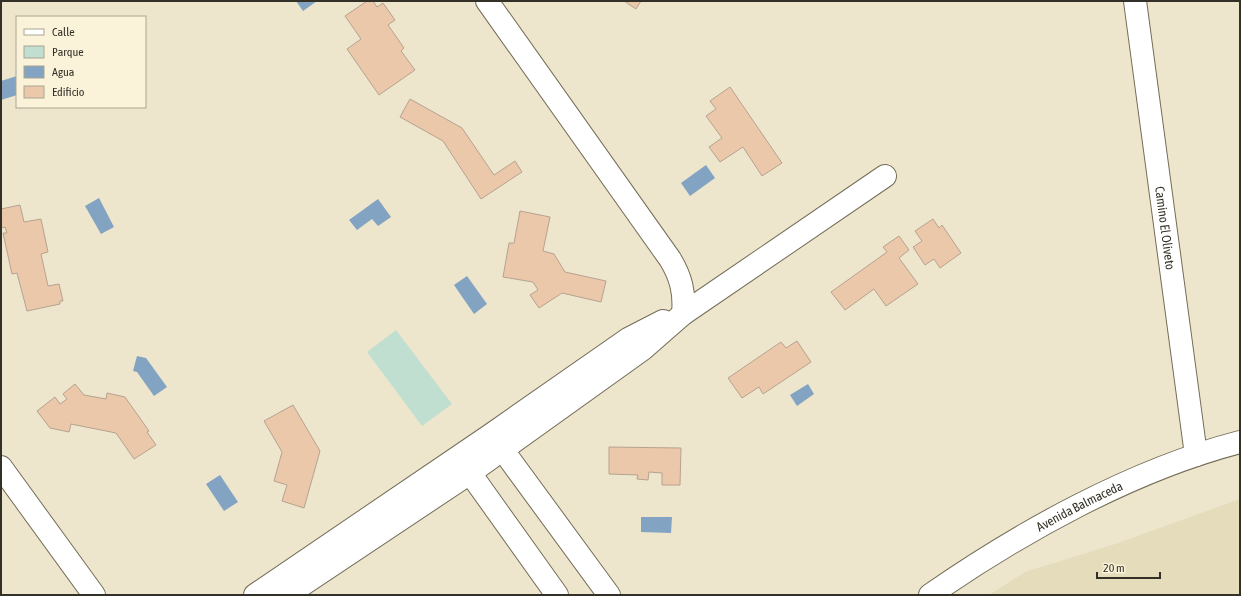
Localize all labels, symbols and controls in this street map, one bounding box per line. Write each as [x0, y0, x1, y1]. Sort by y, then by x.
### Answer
legend [16, 16, 146, 108]
text: Calle [52, 25, 75, 39]
text: Parque [52, 45, 84, 59]
text: Agua [52, 65, 74, 79]
text: Edificio [52, 85, 85, 99]
street label: Camino El Oliveto [1152, 185, 1178, 271]
street label: Avenida Balmaceda [1034, 478, 1125, 535]
scale bar [1097, 554, 1160, 580]
text: 20 m [1103, 561, 1125, 575]

